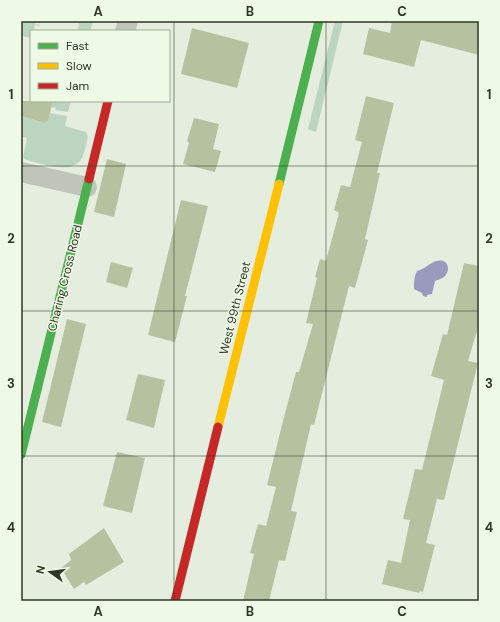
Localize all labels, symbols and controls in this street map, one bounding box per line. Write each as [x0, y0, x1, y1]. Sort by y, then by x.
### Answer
text: A [93, 3, 103, 20]
text: B [246, 3, 254, 20]
text: C [397, 3, 407, 20]
legend [30, 30, 170, 102]
text: Fast [66, 38, 89, 54]
text: Slow [66, 58, 92, 74]
text: Jam [66, 78, 89, 94]
text: 1 [9, 86, 13, 103]
text: 1 [487, 86, 491, 103]
street label: Charing Cross Road [44, 223, 86, 333]
text: 2 [7, 230, 15, 247]
text: 2 [485, 230, 493, 247]
street label: West 99th Street [216, 260, 254, 356]
text: 3 [7, 375, 15, 392]
text: 3 [485, 375, 493, 392]
text: 4 [7, 519, 15, 536]
text: 4 [485, 519, 493, 536]
north arrow [30, 552, 70, 592]
text: N [33, 564, 48, 575]
text: A [93, 603, 103, 620]
text: B [246, 603, 254, 620]
text: C [397, 603, 407, 620]

